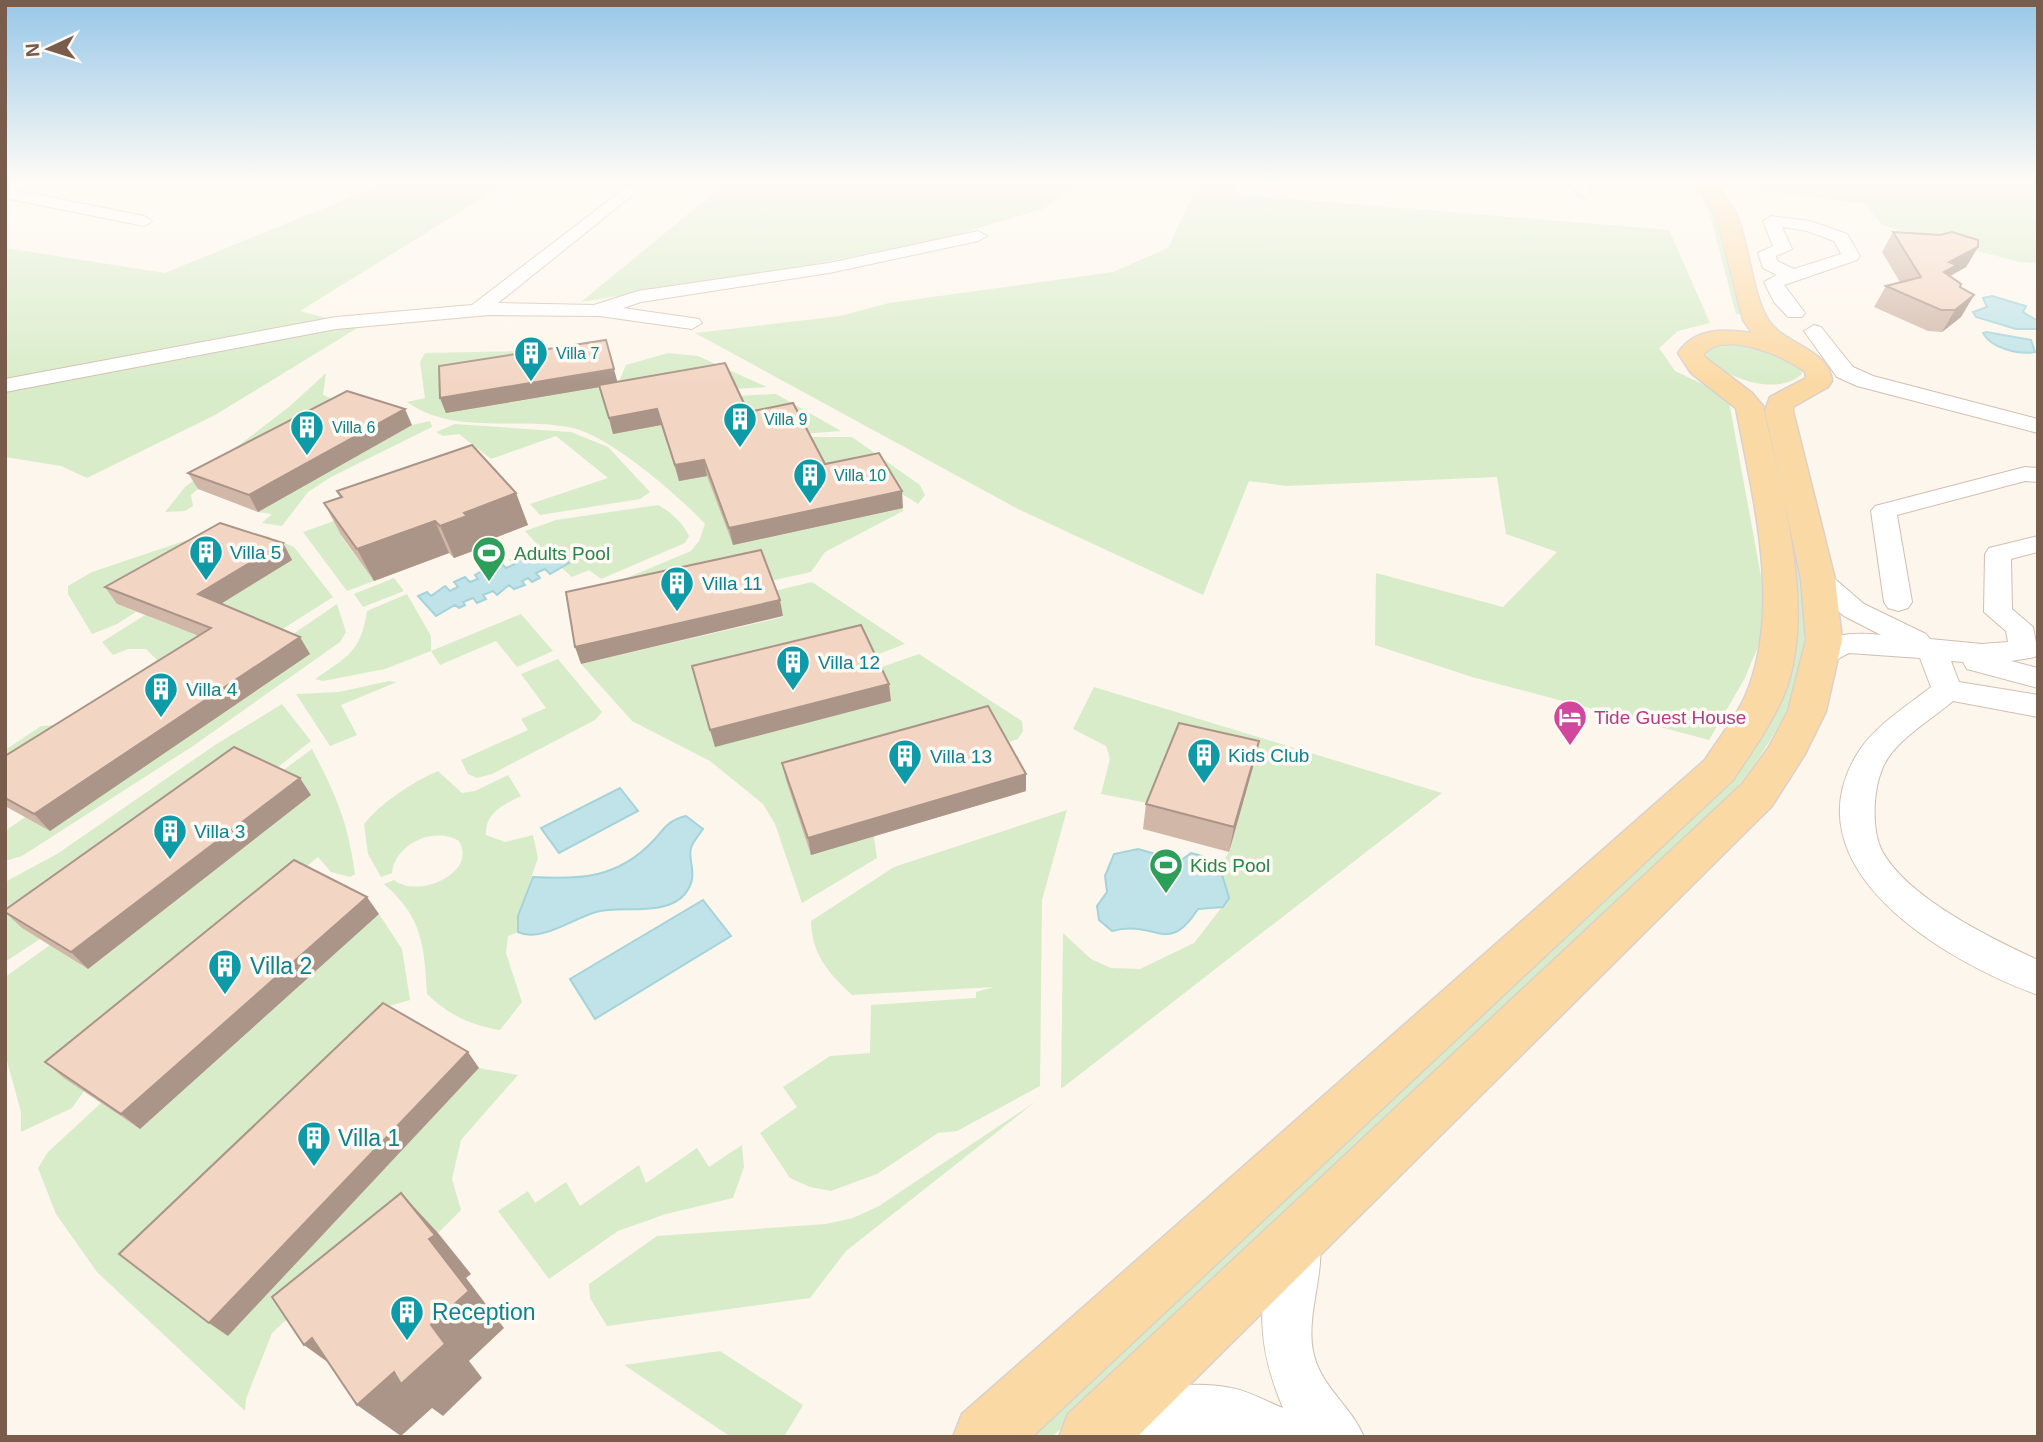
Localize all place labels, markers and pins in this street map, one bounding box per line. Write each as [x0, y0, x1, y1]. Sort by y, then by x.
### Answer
building icon: Villa 7 [512, 334, 550, 383]
place label: Villa 7 [556, 345, 599, 362]
building icon: Villa 9 [721, 400, 759, 449]
building icon: Villa 6 [288, 408, 326, 457]
place label: Villa 9 [764, 411, 807, 428]
place label: Villa 6 [332, 419, 375, 436]
building icon: Villa 10 [791, 456, 829, 505]
place label: Villa 10 [834, 467, 886, 484]
building icon: Villa 5 [187, 533, 225, 582]
sports icon: Adults Pool [470, 534, 508, 583]
place label: Villa 5 [230, 542, 281, 563]
place label: Adults Pool [514, 543, 610, 564]
building icon: Villa 11 [658, 564, 696, 613]
place label: Villa 11 [702, 573, 763, 594]
building icon: Villa 12 [774, 643, 812, 692]
place label: Villa 12 [818, 652, 880, 673]
building icon: Villa 4 [142, 670, 180, 719]
place label: Villa 4 [186, 679, 238, 700]
hotel icon: Tide Guest House [1551, 698, 1589, 747]
place label: Tide Guest House [1594, 707, 1746, 728]
building icon: Kids Club [1185, 736, 1223, 785]
building icon: Villa 13 [886, 737, 924, 786]
place label: Kids Club [1228, 745, 1309, 766]
place label: Villa 13 [930, 746, 992, 767]
building icon: Villa 3 [151, 812, 189, 861]
place label: Villa 3 [194, 821, 245, 842]
sports icon: Kids Pool [1147, 846, 1185, 895]
place label: Kids Pool [1190, 855, 1270, 876]
building icon: Villa 2 [206, 947, 244, 996]
place label: Villa 2 [250, 953, 312, 979]
building icon: Villa 1 [295, 1119, 333, 1168]
place label: Villa 1 [338, 1125, 400, 1151]
building icon: Reception [388, 1293, 426, 1342]
place label: Reception [432, 1299, 536, 1325]

